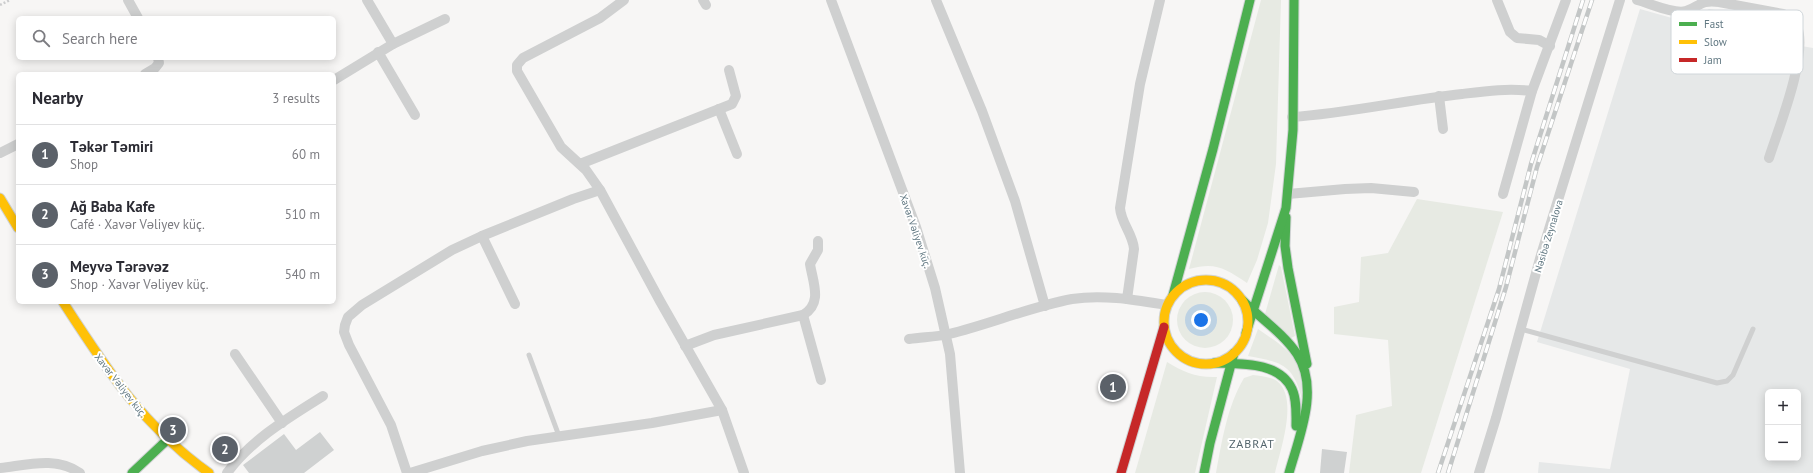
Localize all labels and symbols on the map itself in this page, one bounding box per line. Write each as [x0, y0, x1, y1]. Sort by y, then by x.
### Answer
legend [1671, 10, 1803, 74]
text: Fast [1704, 17, 1724, 31]
text: Slow [1704, 35, 1727, 49]
text: Jam [1703, 53, 1722, 67]
street label: Xavər Vəliyev küç. [897, 193, 934, 270]
street label: Nəsibə Zeynalova [1531, 198, 1566, 274]
your location [1191, 310, 1211, 330]
street label: Xavər Vəliyev küç. [92, 351, 150, 420]
pin: 1 [1100, 372, 1126, 402]
pin: 3 [160, 415, 186, 445]
pin: 2 [212, 434, 238, 464]
district label: ZABRAT [1229, 436, 1275, 451]

